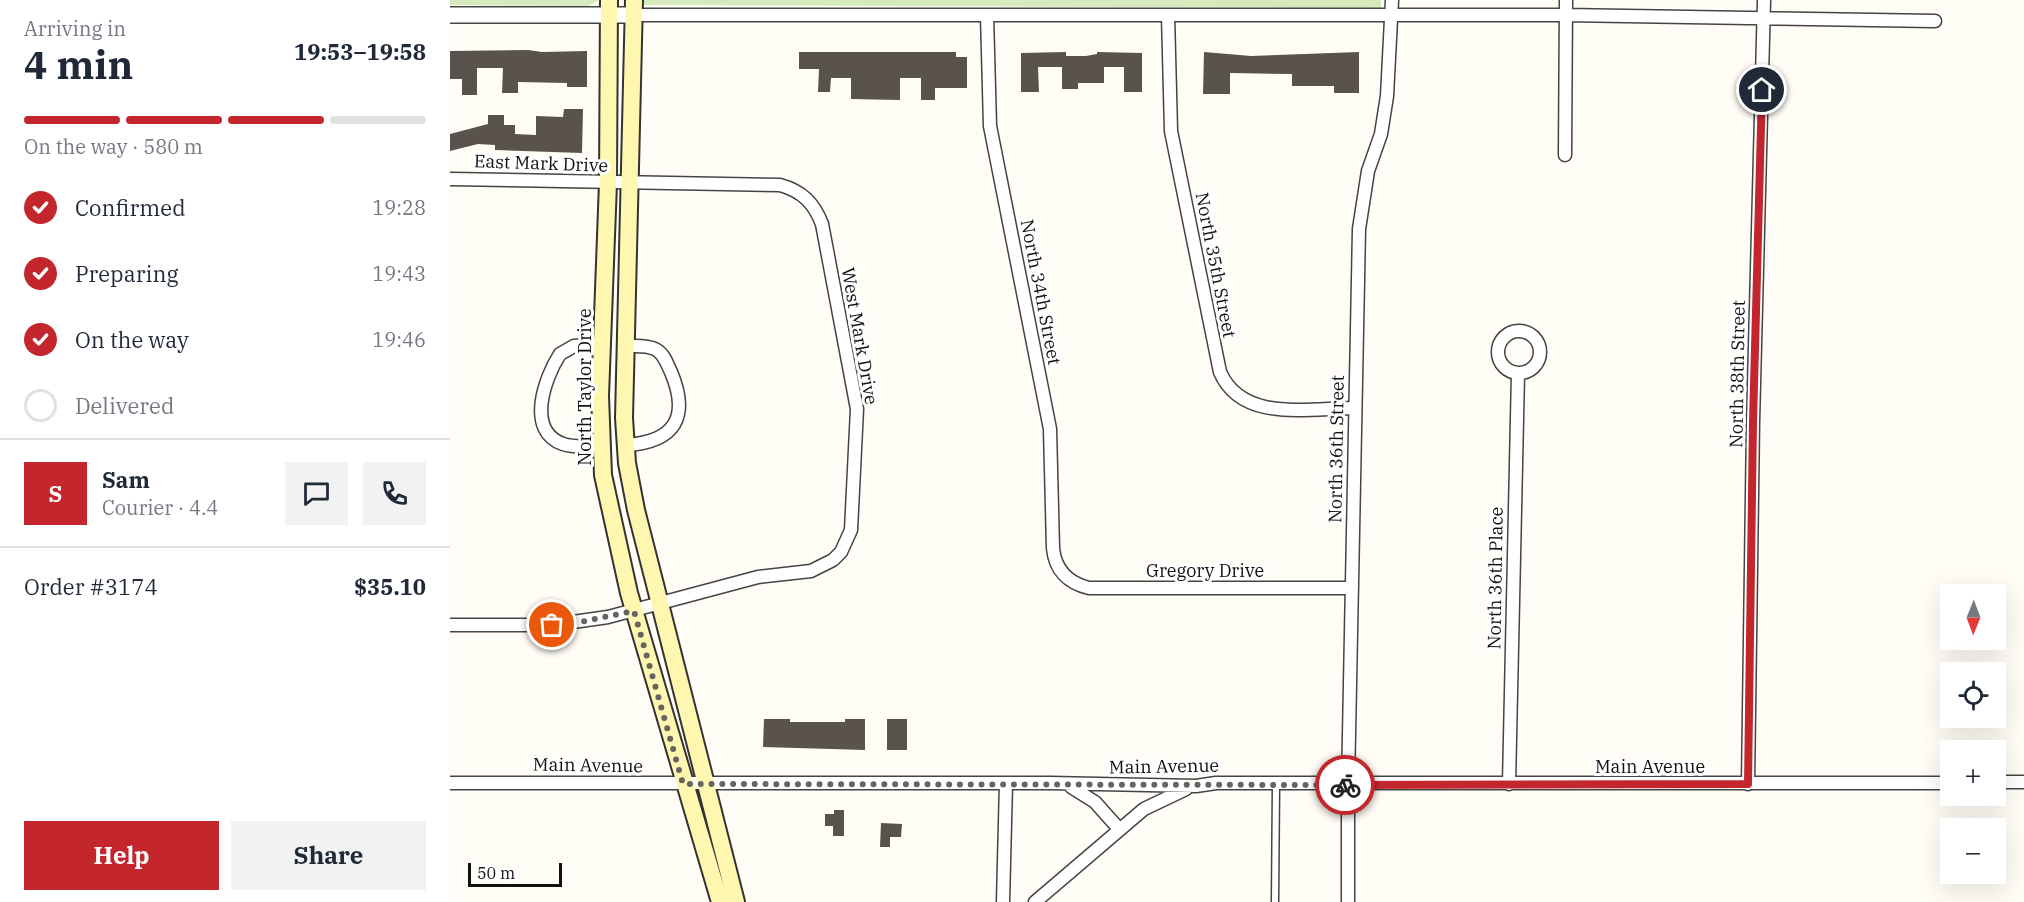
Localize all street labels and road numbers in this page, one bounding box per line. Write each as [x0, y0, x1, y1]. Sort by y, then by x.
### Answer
street label: East Mark Drive [474, 149, 608, 177]
street label: North 35th Street [1191, 190, 1241, 340]
street label: North 34th Street [1016, 217, 1066, 367]
street label: West Mark Drive [837, 266, 883, 406]
street label: North 38th Street [1724, 300, 1750, 448]
street label: North Taylor Drive [573, 308, 596, 466]
street label: North 36th Street [1323, 375, 1349, 523]
street label: North 36th Place [1482, 507, 1508, 649]
street label: Gregory Drive [1146, 559, 1264, 582]
street label: Main Avenue [533, 753, 643, 777]
street label: Main Avenue [1109, 754, 1219, 778]
street label: Main Avenue [1595, 755, 1705, 778]

